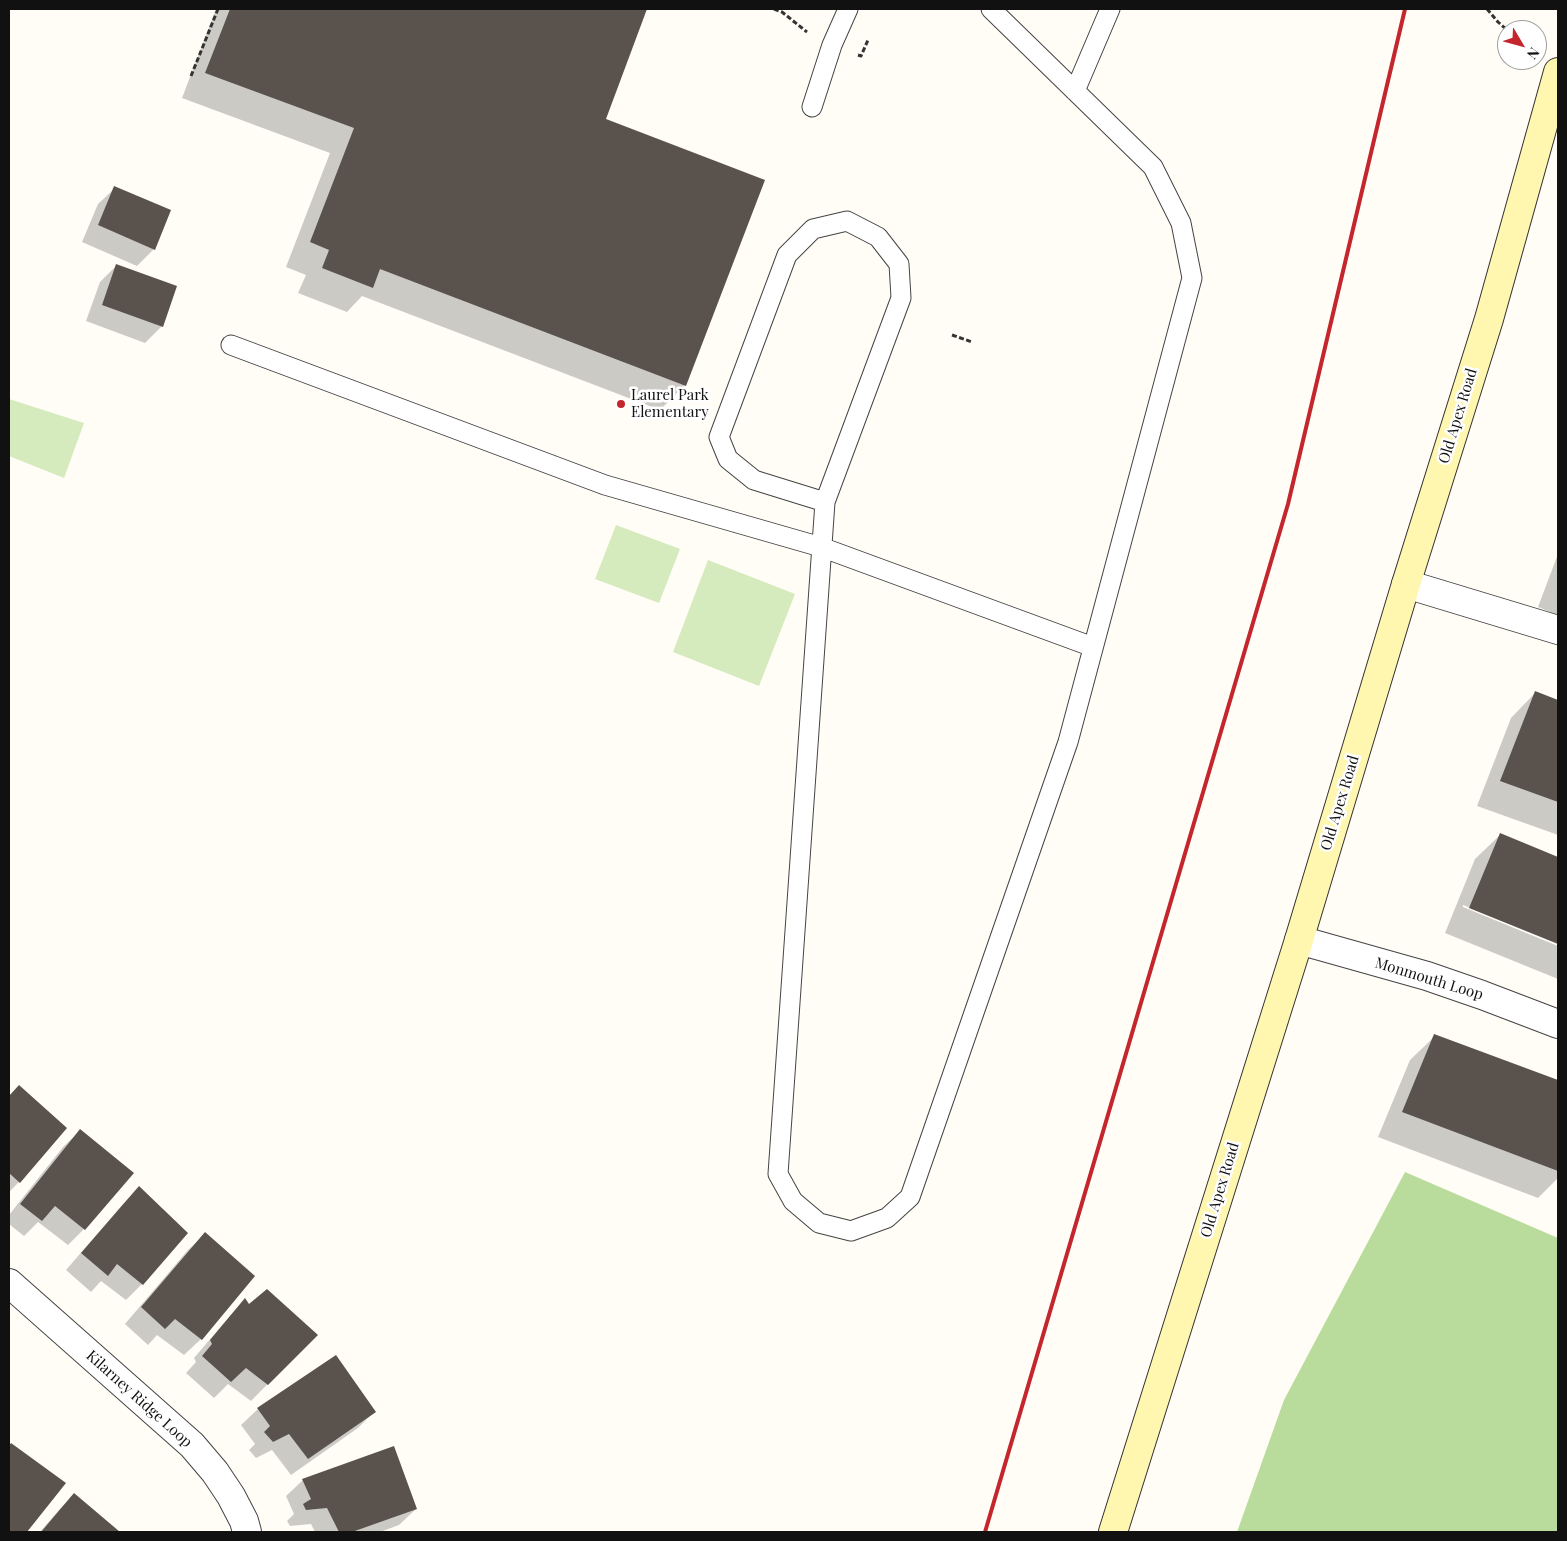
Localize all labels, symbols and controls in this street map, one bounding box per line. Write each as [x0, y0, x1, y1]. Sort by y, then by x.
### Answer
north arrow [1497, 20, 1547, 70]
text: N [1523, 44, 1544, 63]
street label: Old Apex Road [1435, 366, 1481, 466]
place label: Laurel Park Elementary [631, 386, 709, 421]
marker: Laurel Park Elementary [615, 398, 627, 410]
street label: Old Apex Road [1317, 753, 1363, 853]
street label: Monmouth Loop [1373, 954, 1485, 1004]
street label: Old Apex Road [1197, 1140, 1243, 1240]
street label: Kilarney Ridge Loop [82, 1347, 196, 1451]

